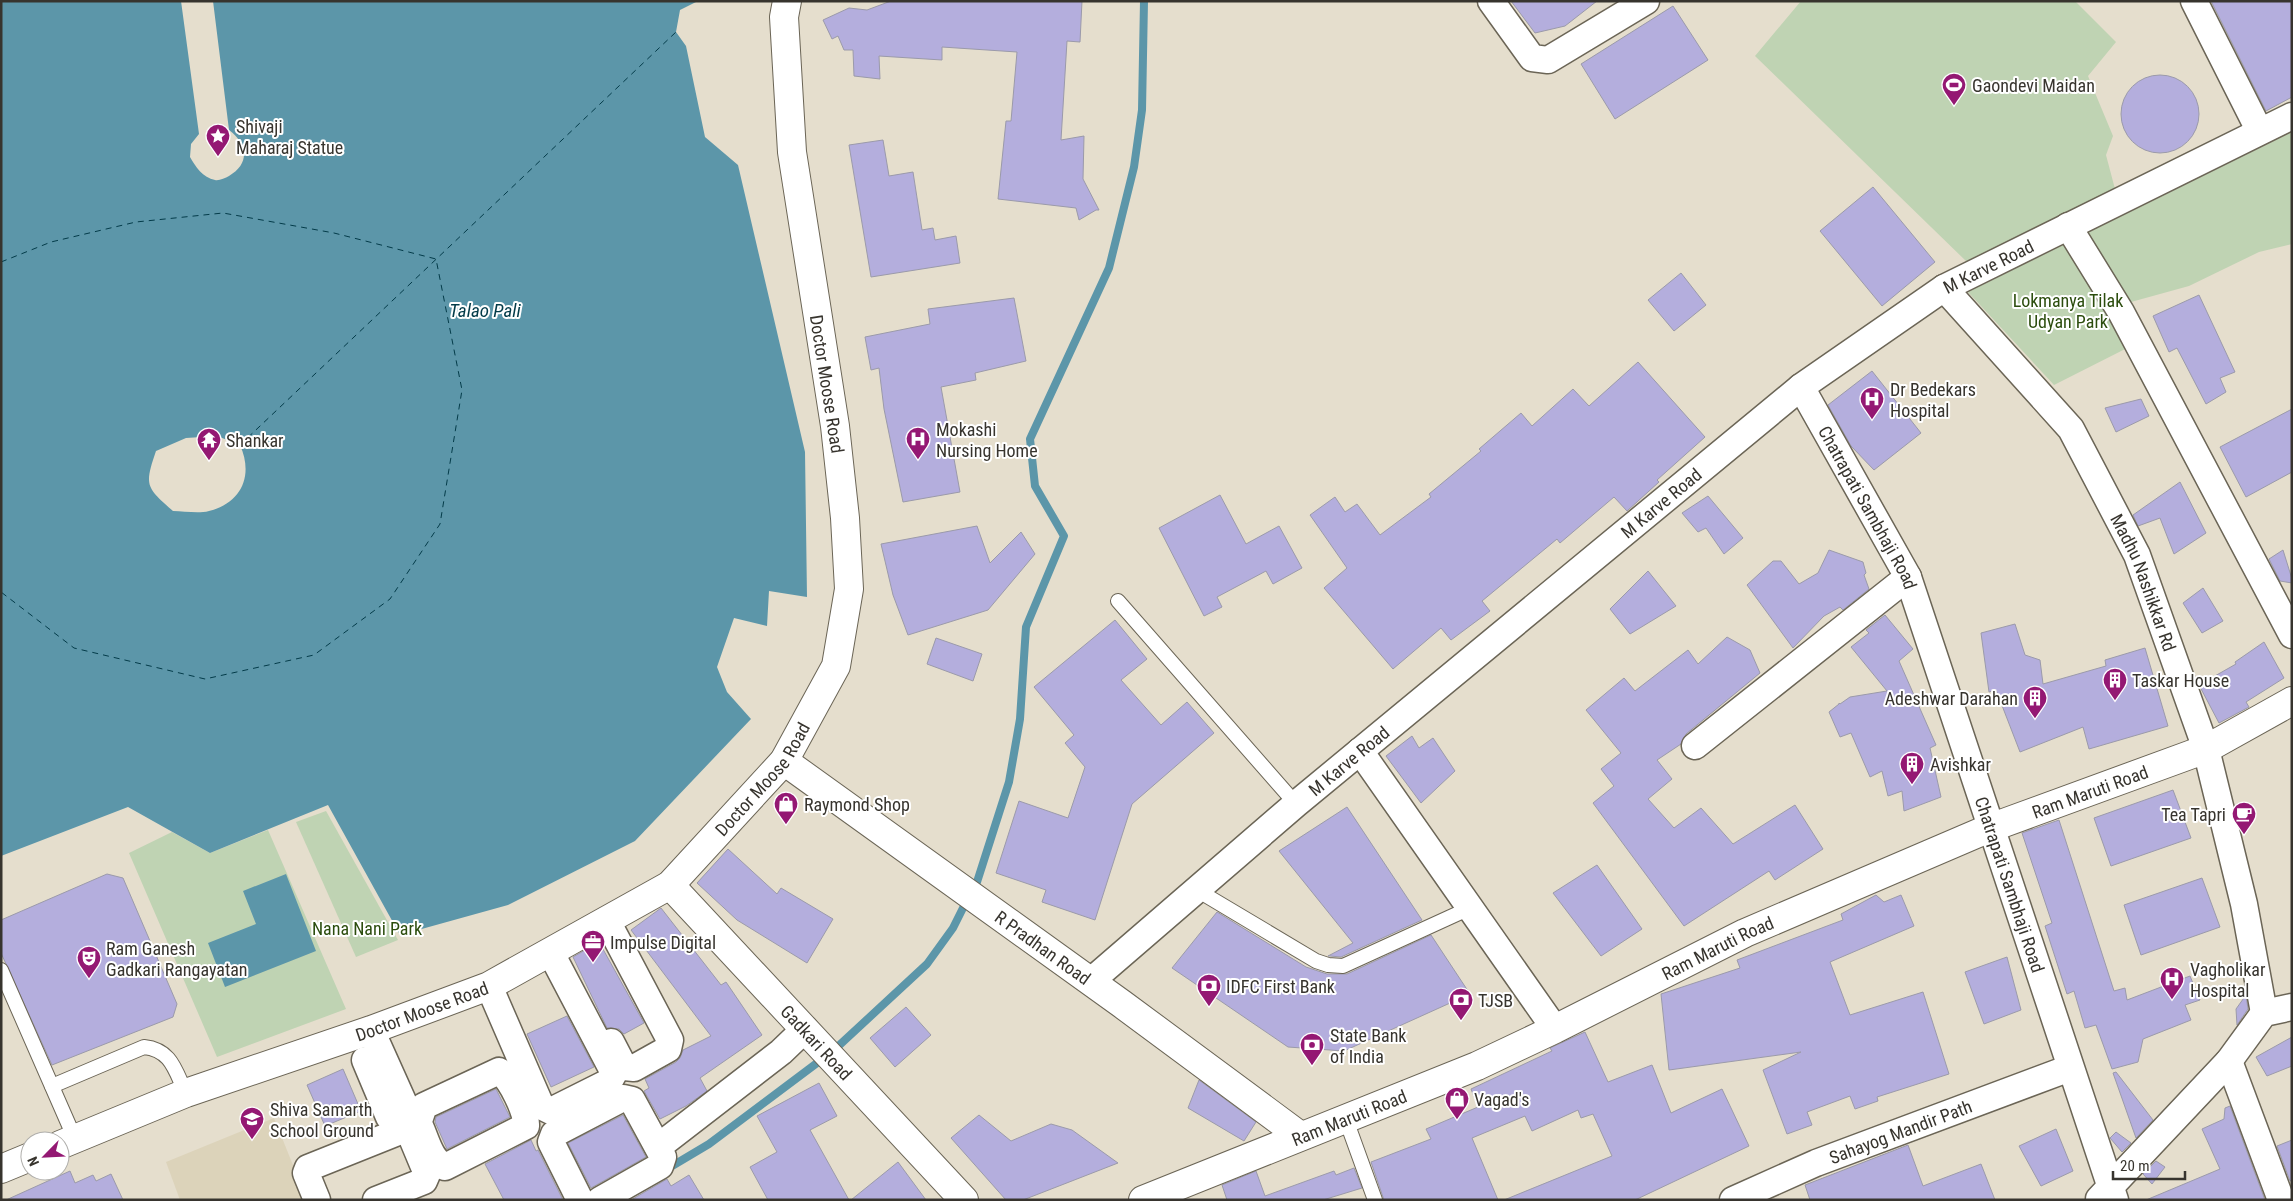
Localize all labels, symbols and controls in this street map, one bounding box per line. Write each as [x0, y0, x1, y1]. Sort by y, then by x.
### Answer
sports icon: Gaondevi Maidan [1941, 72, 1967, 106]
place label: Gaondevi Maidan [1972, 75, 2095, 96]
place label: Shivaji Maharaj Statue [236, 116, 343, 158]
place icon: Shivaji Maharaj Statue [205, 123, 231, 157]
street label: M Karve Road [1940, 235, 2037, 297]
park label: Lokmanya Tilak Udyan Park [2013, 290, 2123, 332]
water label: Talao Pali [449, 299, 521, 322]
street label: Doctor Moose Road [806, 313, 848, 455]
place label: Dr Bedekars Hospital [1890, 379, 1976, 421]
hospital icon: Dr Bedekars Hospital [1859, 386, 1885, 420]
place label: Mokashi Nursing Home [936, 419, 1038, 461]
street label: Chatrapati Sambhaji Road [1814, 422, 1922, 592]
hospital icon: Mokashi Nursing Home [905, 426, 931, 460]
temple icon: Shankar [196, 427, 222, 461]
place label: Shankar [226, 430, 284, 451]
street label: M Karve Road [1616, 463, 1705, 542]
street label: Madhu Nashikkar Rd [2107, 510, 2181, 654]
building icon: Taskar House [2102, 667, 2128, 701]
place label: Taskar House [2132, 670, 2229, 691]
building icon: Adeshwar Darahan [2022, 685, 2048, 719]
place label: Adeshwar Darahan [1885, 688, 2018, 709]
street label: Doctor Moose Road [710, 719, 814, 840]
street label: M Karve Road [1304, 721, 1393, 800]
building icon: Avishkar [1899, 751, 1925, 785]
place label: Avishkar [1930, 754, 1991, 775]
street label: Ram Maruti Road [2029, 761, 2151, 822]
shop icon: Raymond Shop [773, 791, 799, 825]
place label: Raymond Shop [804, 794, 910, 815]
street label: Chatrapati Sambhaji Road [1971, 794, 2049, 975]
cafe icon: Tea Tapri [2231, 801, 2257, 835]
place label: Tea Tapri [2161, 804, 2226, 825]
street label: R Pradhan Road [991, 906, 1095, 989]
street label: Ram Maruti Road [1658, 912, 1777, 984]
park label: Nana Nani Park [312, 918, 422, 939]
office icon: Impulse Digital [580, 929, 606, 963]
place label: Impulse Digital [610, 932, 716, 953]
place label: Ram Ganesh Gadkari Rangayatan [106, 938, 248, 980]
theatre icon: Ram Ganesh Gadkari Rangayatan [76, 945, 102, 979]
place label: Vagholikar Hospital [2190, 959, 2266, 1001]
hospital icon: Vagholikar Hospital [2159, 966, 2185, 1000]
bank icon: IDFC First Bank [1196, 973, 1222, 1007]
place label: IDFC First Bank [1226, 976, 1335, 997]
street label: Doctor Moose Road [353, 977, 491, 1045]
bank icon: TJSB [1448, 987, 1474, 1021]
place label: TJSB [1478, 990, 1513, 1011]
street label: Gadkari Road [777, 1000, 857, 1084]
place label: State Bank of India [1330, 1025, 1406, 1067]
bank icon: State Bank of India [1299, 1032, 1325, 1066]
street label: Ram Maruti Road [1288, 1085, 1410, 1150]
shop icon: Vagad's [1444, 1086, 1470, 1120]
place label: Vagad's [1474, 1089, 1529, 1110]
street label: Sahayog Mandir Path [1826, 1095, 1975, 1168]
place label: Shiva Samarth School Ground [270, 1099, 374, 1141]
school or university icon: Shiva Samarth School Ground [239, 1106, 265, 1140]
north arrow [20, 1131, 70, 1181]
scale bar [2113, 1148, 2186, 1180]
text: N [24, 1154, 42, 1168]
text: 20 m [2120, 1157, 2150, 1175]

